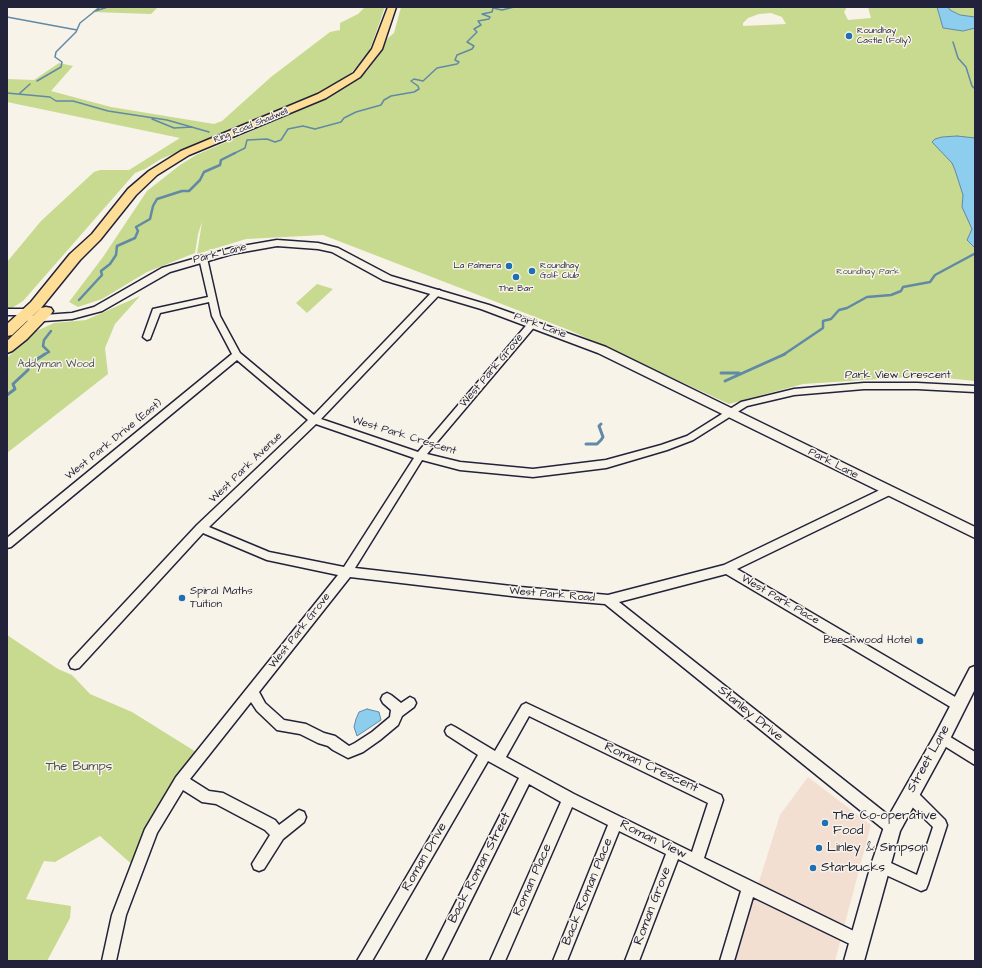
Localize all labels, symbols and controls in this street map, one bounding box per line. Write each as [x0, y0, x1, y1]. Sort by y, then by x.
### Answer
place label: Roundhay Castle (Folly) [857, 26, 911, 47]
marker: Roundhay Castle (Folly) [844, 31, 854, 41]
street label: Ring Road Shadwell [212, 106, 290, 146]
street label: Park Lane [192, 241, 248, 267]
place label: La Palmera [453, 261, 501, 271]
marker: La Palmera [504, 261, 514, 271]
place label: Roundhay Golf Club [540, 261, 579, 282]
marker: Roundhay Golf Club [527, 266, 537, 276]
park label: Roundhay Park [836, 267, 900, 277]
marker: The Bar [511, 272, 521, 282]
place label: The Bar [499, 284, 533, 294]
street label: Park Lane [512, 310, 568, 342]
street label: West Park Grove [457, 332, 527, 410]
park label: Addyman Wood [18, 358, 94, 372]
street label: Park View Crescent [845, 369, 951, 383]
street label: West Park Drive (East) [63, 397, 165, 483]
street label: West Park Crescent [350, 414, 458, 458]
street label: West Park Avenue [207, 430, 285, 506]
street label: Park Lane [806, 446, 860, 482]
street label: West Park Place [739, 572, 821, 628]
place label: Spiral Maths Tuition [190, 585, 253, 611]
street label: West Park Road [509, 585, 595, 605]
street label: West Park Grove [266, 591, 334, 671]
marker: Spiral Maths Tuition [177, 593, 187, 603]
place label: Beechwood Hotel [824, 634, 912, 648]
marker: Beechwood Hotel [915, 636, 925, 646]
street label: Stanley Drive [714, 683, 786, 745]
street label: Street Lane [904, 723, 954, 795]
street label: Roman Crescent [601, 739, 701, 797]
park label: The Bumps [46, 759, 112, 775]
place label: The Co-operative Food [833, 808, 937, 839]
street label: Back Roman Street [445, 810, 515, 926]
street label: Roman View [617, 817, 689, 863]
marker: The Co-operative Food [820, 818, 830, 828]
street label: Roman Drive [399, 820, 451, 894]
street label: Back Roman Place [559, 836, 617, 948]
place label: Linley & Simpson [827, 840, 928, 856]
street label: Roman Place [510, 842, 556, 918]
marker: Linley & Simpson [814, 843, 824, 853]
place label: Starbucks [821, 860, 885, 876]
marker: Starbucks [808, 863, 818, 873]
street label: Roman Grove [631, 865, 675, 947]

